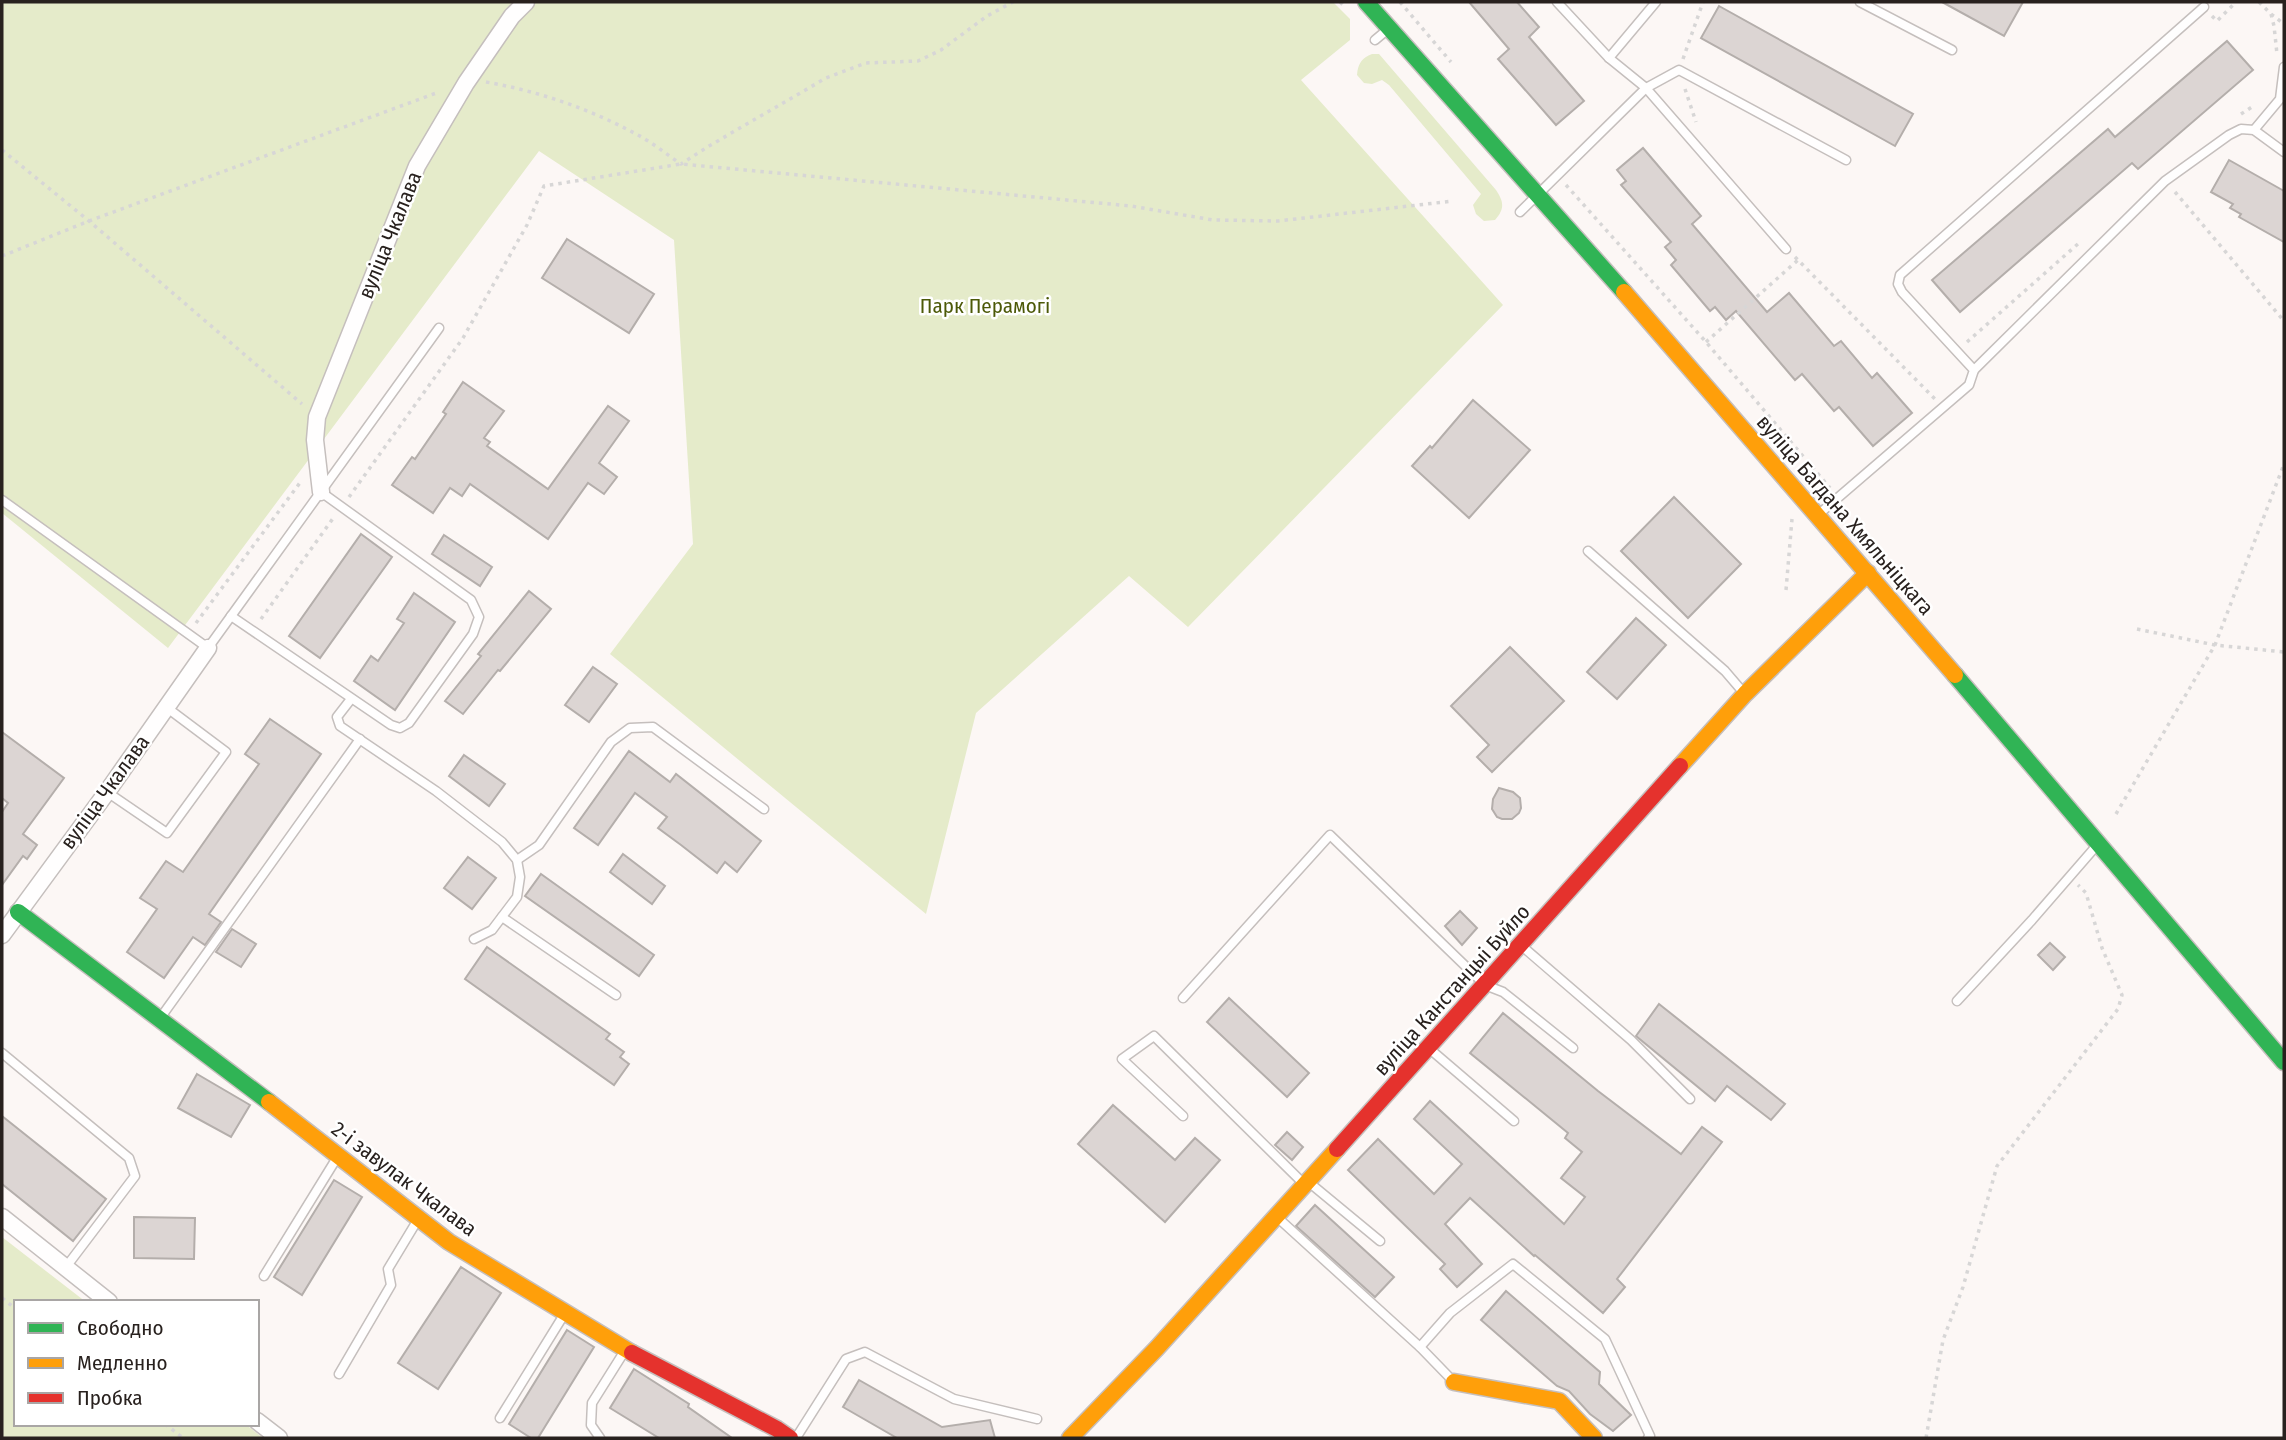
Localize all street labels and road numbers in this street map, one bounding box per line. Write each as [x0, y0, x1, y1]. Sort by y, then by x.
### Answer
street label: вуліца Чкалава [353, 168, 427, 302]
street label: вуліца Багдана Хмяльніцкага [1751, 410, 1939, 620]
street label: вуліца Чкалава [55, 730, 155, 854]
street label: вуліца Канстанцыі Буйло [1368, 899, 1536, 1081]
street label: 2-і завулак Чкалава [326, 1116, 482, 1242]

